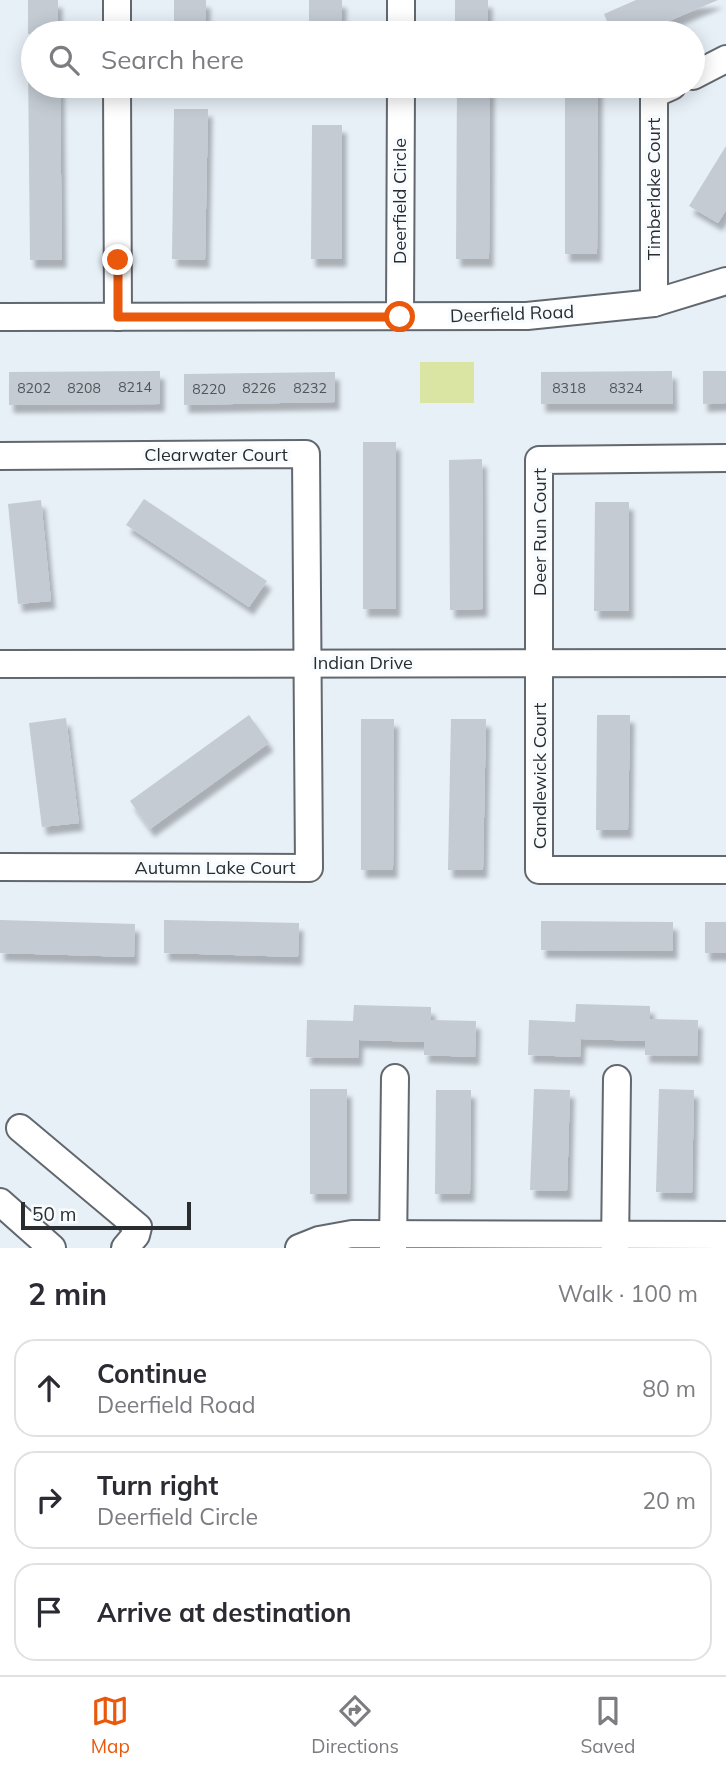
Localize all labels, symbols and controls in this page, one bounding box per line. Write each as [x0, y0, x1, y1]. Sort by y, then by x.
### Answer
search box [21, 21, 705, 98]
icon: search [45, 41, 83, 79]
text: Search here [101, 43, 244, 76]
street label: Timberlake Court [642, 118, 665, 260]
street label: Deerfield Circle [388, 138, 411, 264]
route end [102, 244, 133, 275]
street label: Deerfield Road [450, 300, 574, 327]
route start [384, 301, 415, 332]
house number: 8214 [118, 378, 152, 396]
house number: 8202 [17, 379, 51, 397]
house number: 8208 [67, 379, 101, 397]
house number: 8226 [242, 379, 276, 397]
house number: 8232 [293, 379, 327, 397]
house number: 8318 [552, 379, 586, 397]
house number: 8324 [609, 379, 643, 397]
house number: 8220 [192, 380, 226, 398]
street label: Clearwater Court [144, 443, 288, 466]
street label: Deer Run Court [528, 468, 551, 596]
street label: Indian Drive [313, 651, 413, 674]
street label: Candlewick Court [528, 703, 551, 849]
street label: Autumn Lake Court [134, 856, 296, 879]
scale bar [21, 1199, 191, 1231]
text: 50 m [32, 1202, 76, 1226]
text: 2 min [28, 1275, 107, 1313]
text: Walk · 100 m [558, 1279, 698, 1308]
text: Continue [97, 1357, 207, 1390]
icon: ahead [30, 1369, 68, 1407]
text: 80 m [642, 1374, 696, 1403]
text: Deerfield Road [97, 1390, 256, 1419]
text: Turn right [97, 1469, 218, 1502]
icon: right [30, 1481, 68, 1519]
text: 20 m [642, 1486, 696, 1515]
text: Deerfield Circle [97, 1502, 258, 1531]
icon: arrive [30, 1593, 68, 1631]
text: Arrive at destination [97, 1596, 352, 1629]
tab: Map [91, 1692, 130, 1758]
tab: Directions [311, 1692, 399, 1758]
tab: Saved [580, 1692, 635, 1758]

